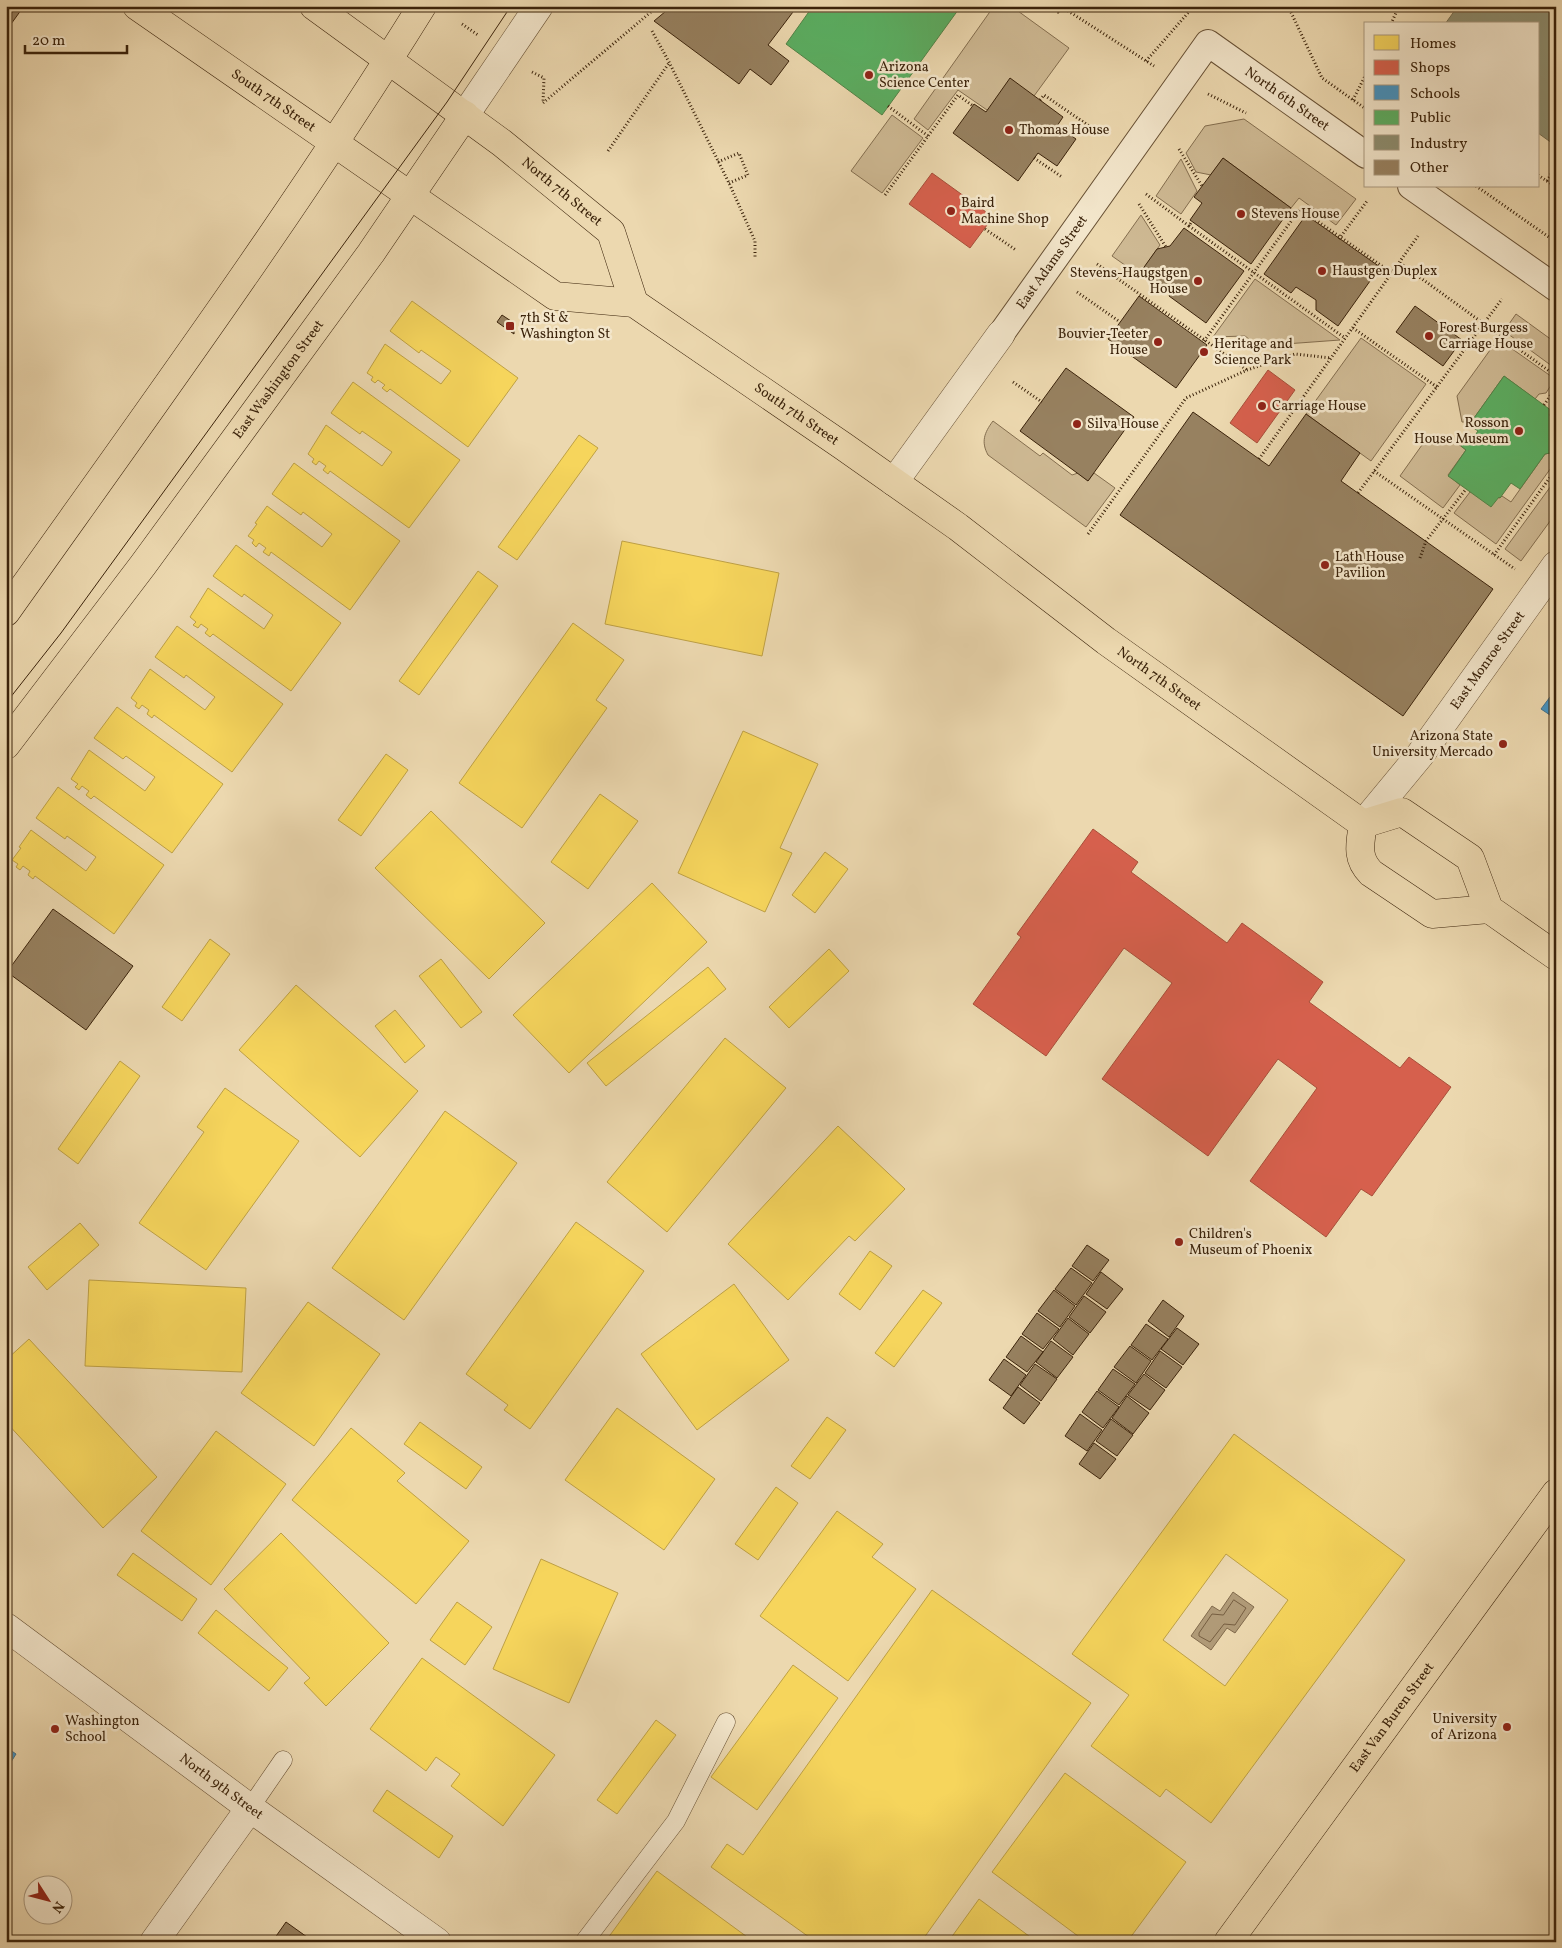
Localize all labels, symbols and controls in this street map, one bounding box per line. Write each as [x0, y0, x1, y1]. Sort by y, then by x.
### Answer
scale bar [25, 22, 128, 54]
legend [1364, 22, 1540, 188]
text: 20 m [32, 31, 65, 52]
text: Homes [1410, 34, 1456, 55]
place label: Arizona Science Center [879, 58, 969, 93]
text: Shops [1410, 58, 1450, 79]
street label: North 6th Street [1241, 62, 1333, 136]
street label: South 7th Street [227, 65, 319, 137]
marker: Arizona Science Center [863, 69, 875, 81]
text: Schools [1410, 84, 1460, 105]
text: Public [1410, 108, 1451, 129]
place label: Thomas House [1019, 121, 1110, 140]
marker: Thomas House [1003, 124, 1015, 136]
text: Industry [1410, 134, 1467, 155]
street label: North 7th Street [517, 153, 607, 231]
text: Other [1410, 158, 1449, 179]
place label: Baird Machine Shop [961, 194, 1049, 229]
marker: Baird Machine Shop [945, 205, 957, 217]
place label: Stevens House [1251, 205, 1340, 224]
marker: Stevens House [1235, 208, 1247, 220]
street label: East Adams Street [1012, 211, 1092, 313]
place label: Haustgen Duplex [1332, 262, 1437, 281]
place label: Stevens-Haugstgen House [1070, 264, 1188, 299]
marker: Haustgen Duplex [1316, 265, 1328, 277]
marker: Stevens-Haugstgen House [1192, 275, 1204, 287]
place label: 7th St & Washington St [520, 309, 610, 344]
street label: East Washington Street [229, 316, 328, 443]
place label: Forest Burgess Carriage House [1439, 319, 1533, 354]
marker: 7th St & Washington St [504, 320, 516, 332]
place label: Bouvier-Teeter House [1058, 325, 1148, 360]
marker: Forest Burgess Carriage House [1423, 330, 1435, 342]
place label: Heritage and Science Park [1214, 335, 1293, 370]
marker: Bouvier-Teeter House [1152, 336, 1164, 348]
marker: Heritage and Science Park [1198, 346, 1210, 358]
street label: South 7th Street [750, 378, 843, 450]
place label: Carriage House [1272, 397, 1366, 416]
marker: Carriage House [1256, 400, 1268, 412]
place label: Rosson House Museum [1414, 414, 1509, 449]
place label: Silva House [1087, 415, 1159, 434]
marker: Silva House [1071, 418, 1083, 430]
marker: Rosson House Museum [1513, 425, 1525, 437]
place label: Lath House Pavilion [1335, 548, 1405, 583]
marker: Lath House Pavilion [1319, 559, 1331, 571]
street label: East Monroe Street [1446, 607, 1530, 713]
street label: North 7th Street [1113, 642, 1205, 715]
place label: Arizona State University Mercado [1372, 727, 1493, 762]
marker: Arizona State University Mercado [1497, 738, 1509, 750]
place label: Children's Museum of Phoenix [1189, 1225, 1312, 1260]
marker: Children's Museum of Phoenix [1173, 1236, 1185, 1248]
street label: East Van Buren Street [1345, 1658, 1439, 1777]
place label: University of Arizona [1431, 1710, 1497, 1745]
place label: Washington School [65, 1712, 140, 1747]
marker: University of Arizona [1501, 1721, 1513, 1733]
marker: Washington School [49, 1723, 61, 1735]
street label: North 9th Street [175, 1749, 267, 1824]
north arrow [22, 1876, 72, 1926]
text: N [47, 1897, 68, 1916]

